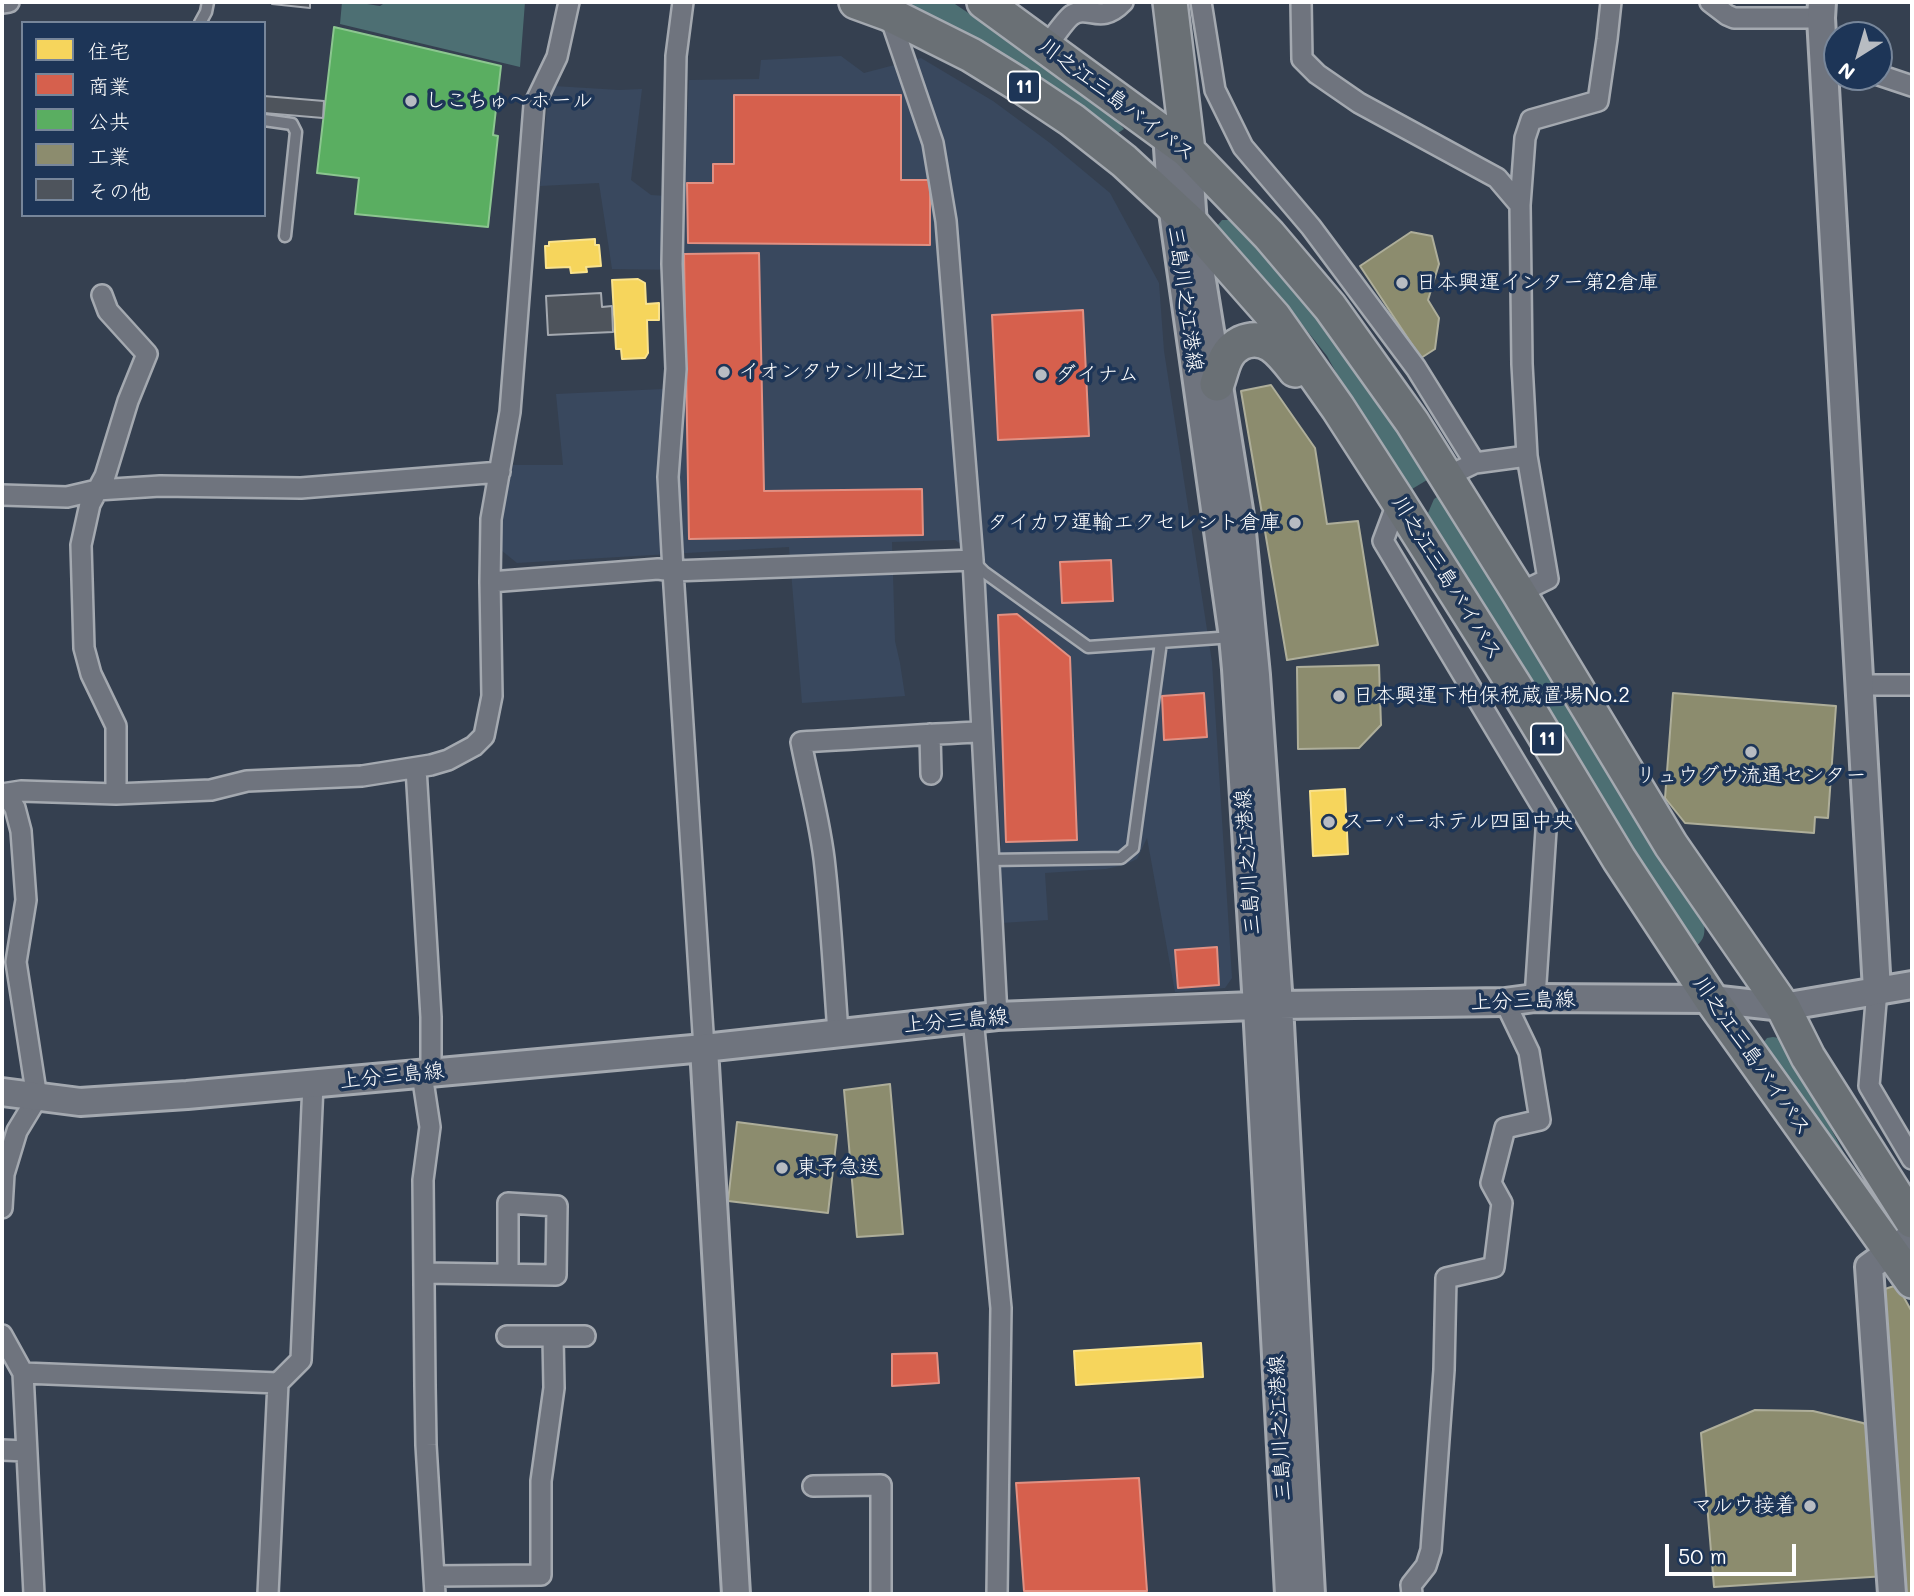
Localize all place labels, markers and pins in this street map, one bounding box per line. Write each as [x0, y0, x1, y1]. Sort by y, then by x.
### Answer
place label: しこちゅ～ホール [425, 88, 593, 114]
marker: しこちゅ～ホール [403, 93, 419, 109]
place label: 日本興運インター第2倉庫 [1416, 270, 1659, 296]
marker: 日本興運インター第2倉庫 [1394, 275, 1410, 291]
place label: イオンタウン川之江 [738, 359, 927, 385]
place label: ダイナム [1055, 362, 1139, 388]
marker: イオンタウン川之江 [716, 364, 732, 380]
marker: ダイナム [1033, 367, 1049, 383]
place label: タイカワ運輸エクセレント倉庫 [987, 510, 1281, 536]
marker: タイカワ運輸エクセレント倉庫 [1287, 515, 1303, 531]
place label: 日本興運下柏保税蔵置場No.2 [1353, 683, 1630, 709]
marker: 日本興運下柏保税蔵置場No.2 [1331, 688, 1347, 704]
marker: リュウグウ流通センター [1743, 744, 1759, 760]
place label: リュウグウ流通センター [1636, 763, 1866, 789]
place label: スーパーホテル四国中央 [1343, 809, 1573, 835]
marker: スーパーホテル四国中央 [1321, 814, 1337, 830]
place label: 東予急送 [796, 1155, 880, 1181]
marker: 東予急送 [774, 1160, 790, 1176]
place label: マルウ接着 [1691, 1493, 1796, 1519]
marker: マルウ接着 [1802, 1498, 1818, 1514]

